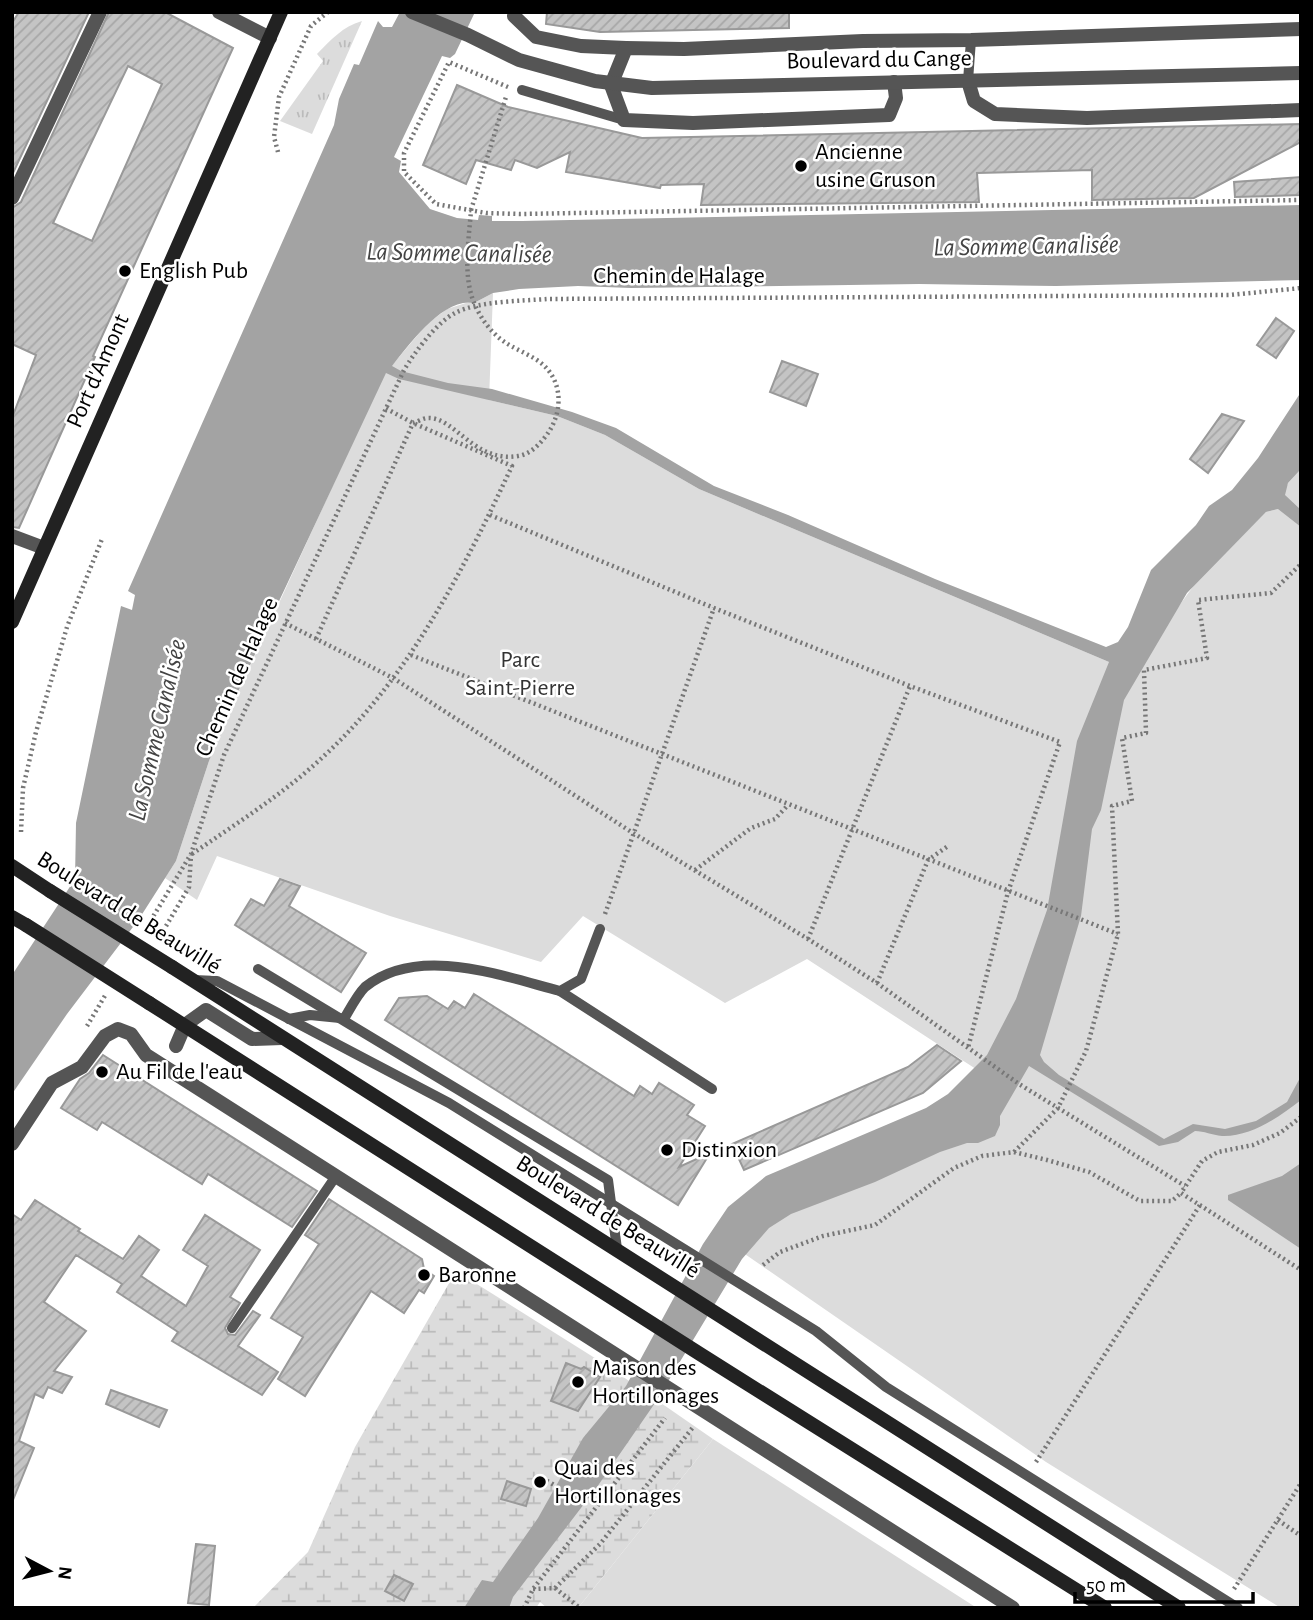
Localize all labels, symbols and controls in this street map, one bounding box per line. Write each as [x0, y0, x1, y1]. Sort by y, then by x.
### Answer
street label: Boulevard du Cange [786, 46, 972, 74]
place label: Ancienne usine Gruson [815, 140, 936, 192]
marker: Ancienne usine Gruson [793, 158, 809, 174]
water label: La Somme Canalisée [933, 231, 1119, 261]
water label: La Somme Canalisée [366, 238, 552, 268]
place label: English Pub [139, 259, 248, 283]
marker: English Pub [117, 263, 133, 279]
street label: Chemin de Halage [593, 264, 765, 288]
street label: Port d'Amont [62, 310, 134, 432]
street label: Chemin de Halage [191, 594, 283, 760]
water label: La Somme Canalisée [123, 637, 191, 823]
park label: Parc Saint-Pierre [465, 648, 575, 700]
street label: Boulevard de Beauvillé [33, 847, 225, 979]
place label: Au Fil de l'eau [116, 1060, 243, 1084]
marker: Au Fil de l'eau [94, 1064, 110, 1080]
place label: Distinxion [681, 1138, 777, 1162]
marker: Distinxion [659, 1142, 675, 1158]
street label: Boulevard de Beauvillé [512, 1151, 704, 1283]
place label: Baronne [438, 1263, 517, 1287]
marker: Baronne [416, 1267, 432, 1283]
place label: Maison des Hortillonages [592, 1356, 719, 1408]
marker: Maison des Hortillonages [570, 1374, 586, 1390]
place label: Quai des Hortillonages [554, 1456, 681, 1508]
marker: Quai des Hortillonages [532, 1474, 548, 1490]
north arrow [14, 1536, 84, 1606]
scale bar [1075, 1560, 1254, 1604]
text: N [54, 1565, 75, 1581]
text: 50 m [1086, 1575, 1126, 1596]

